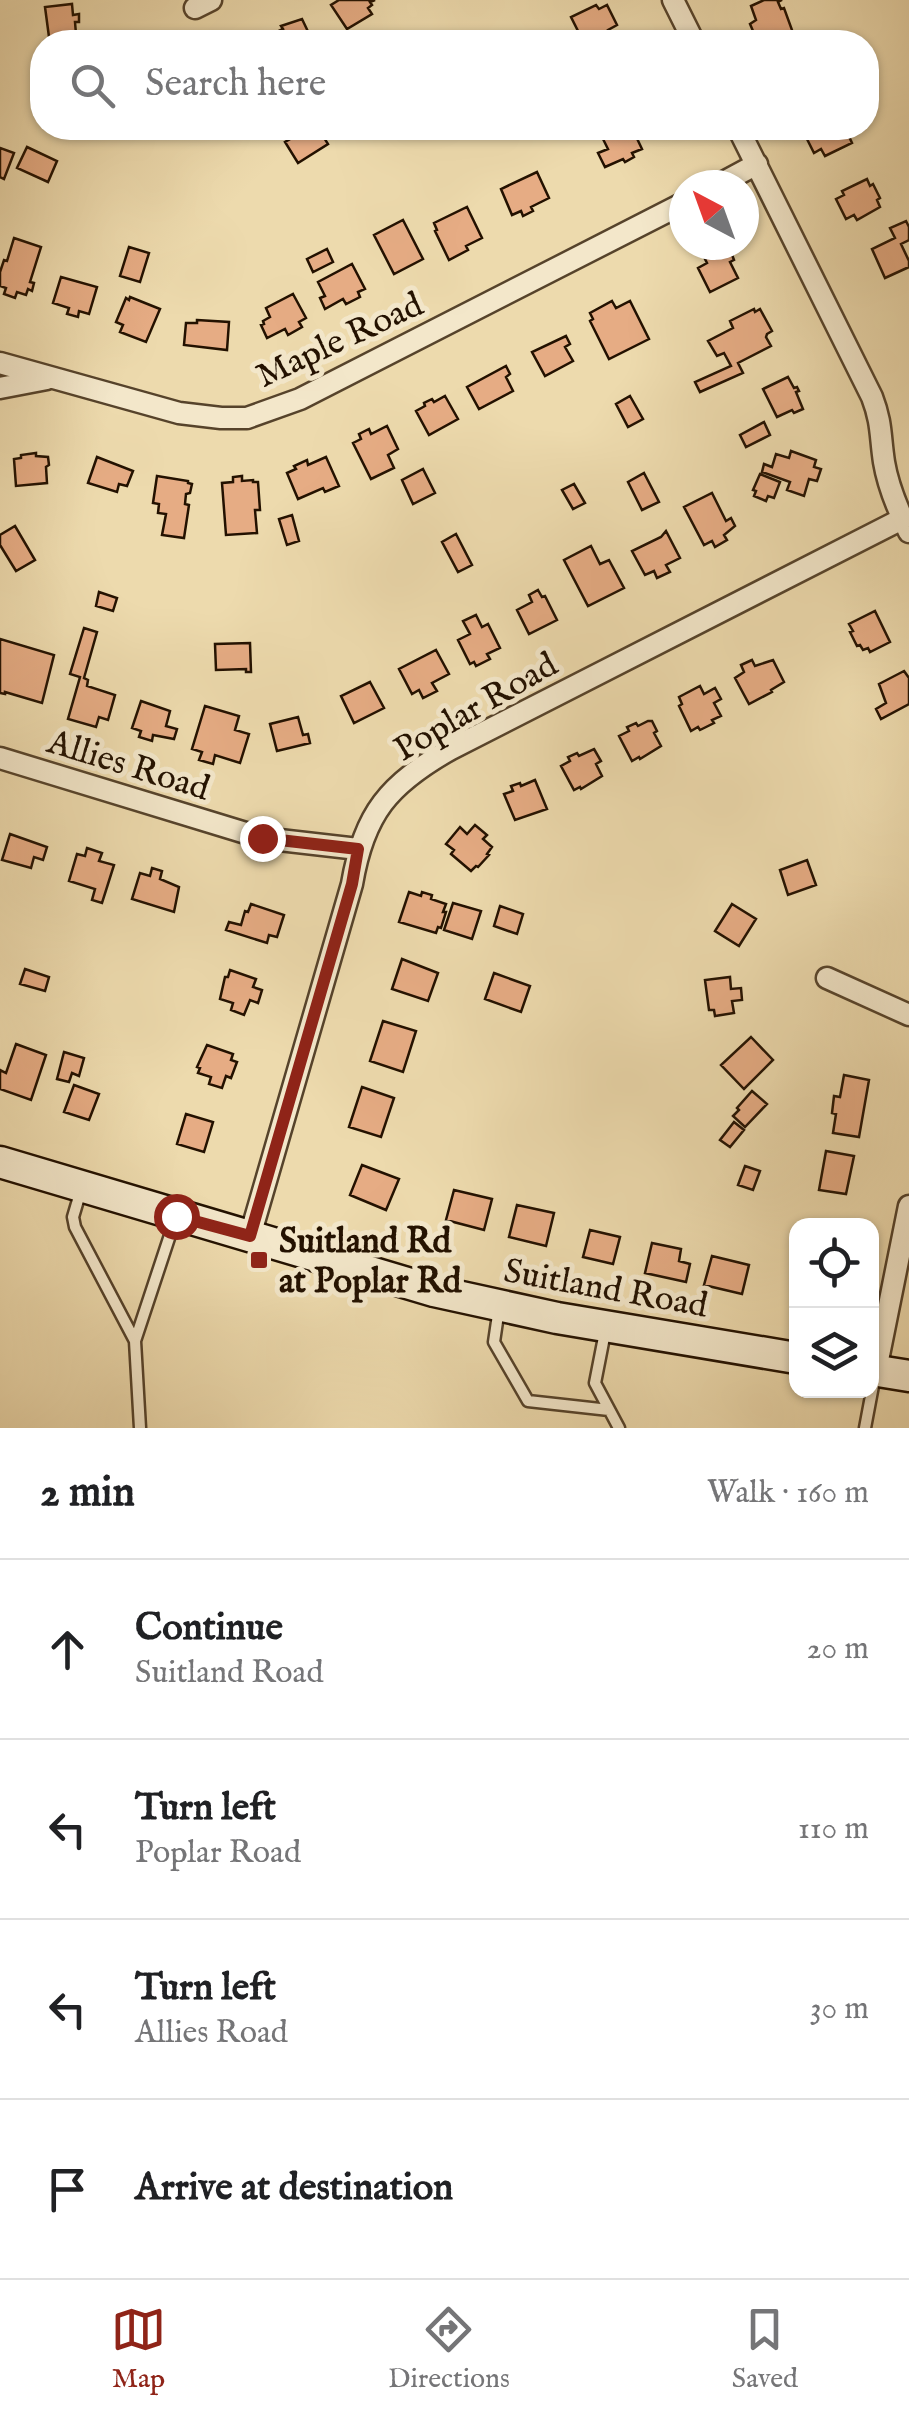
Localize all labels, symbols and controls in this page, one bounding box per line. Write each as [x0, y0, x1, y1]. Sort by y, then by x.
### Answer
search box [30, 30, 879, 140]
icon: search [65, 58, 120, 113]
text: Search here [145, 61, 326, 109]
north arrow [669, 170, 759, 260]
street label: Maple Road [249, 283, 431, 400]
street label: Poplar Road [386, 643, 566, 773]
street label: Allies Road [41, 720, 215, 812]
route end [240, 816, 286, 862]
route start [154, 1194, 200, 1240]
map controls [789, 1218, 879, 1398]
button: locate [789, 1218, 879, 1308]
place label: Suitland Rd at Poplar Rd [279, 1220, 463, 1305]
marker: Suitland Rd at Poplar Rd [248, 1249, 270, 1271]
street label: Suitland Road [500, 1249, 711, 1330]
button: layers [789, 1308, 879, 1398]
text: 2 min [40, 1467, 135, 1520]
text: Walk · 160 m [707, 1473, 869, 1514]
text: Continue [135, 1605, 283, 1653]
icon: ahead [40, 1622, 95, 1677]
text: 20 m [807, 1629, 869, 1670]
text: Suitland Road [135, 1653, 323, 1694]
text: Turn left [135, 1785, 276, 1833]
icon: left [40, 1802, 95, 1857]
text: 110 m [798, 1809, 869, 1850]
text: Poplar Road [135, 1833, 301, 1874]
text: Turn left [135, 1965, 276, 2013]
icon: left [40, 1982, 95, 2037]
text: 30 m [810, 1989, 869, 2030]
text: Allies Road [135, 2013, 288, 2054]
icon: arrive [40, 2162, 95, 2217]
text: Arrive at destination [135, 2165, 453, 2213]
tab: Map [111, 2302, 166, 2397]
tab: Directions [388, 2302, 510, 2397]
tab: Saved [732, 2302, 798, 2397]

